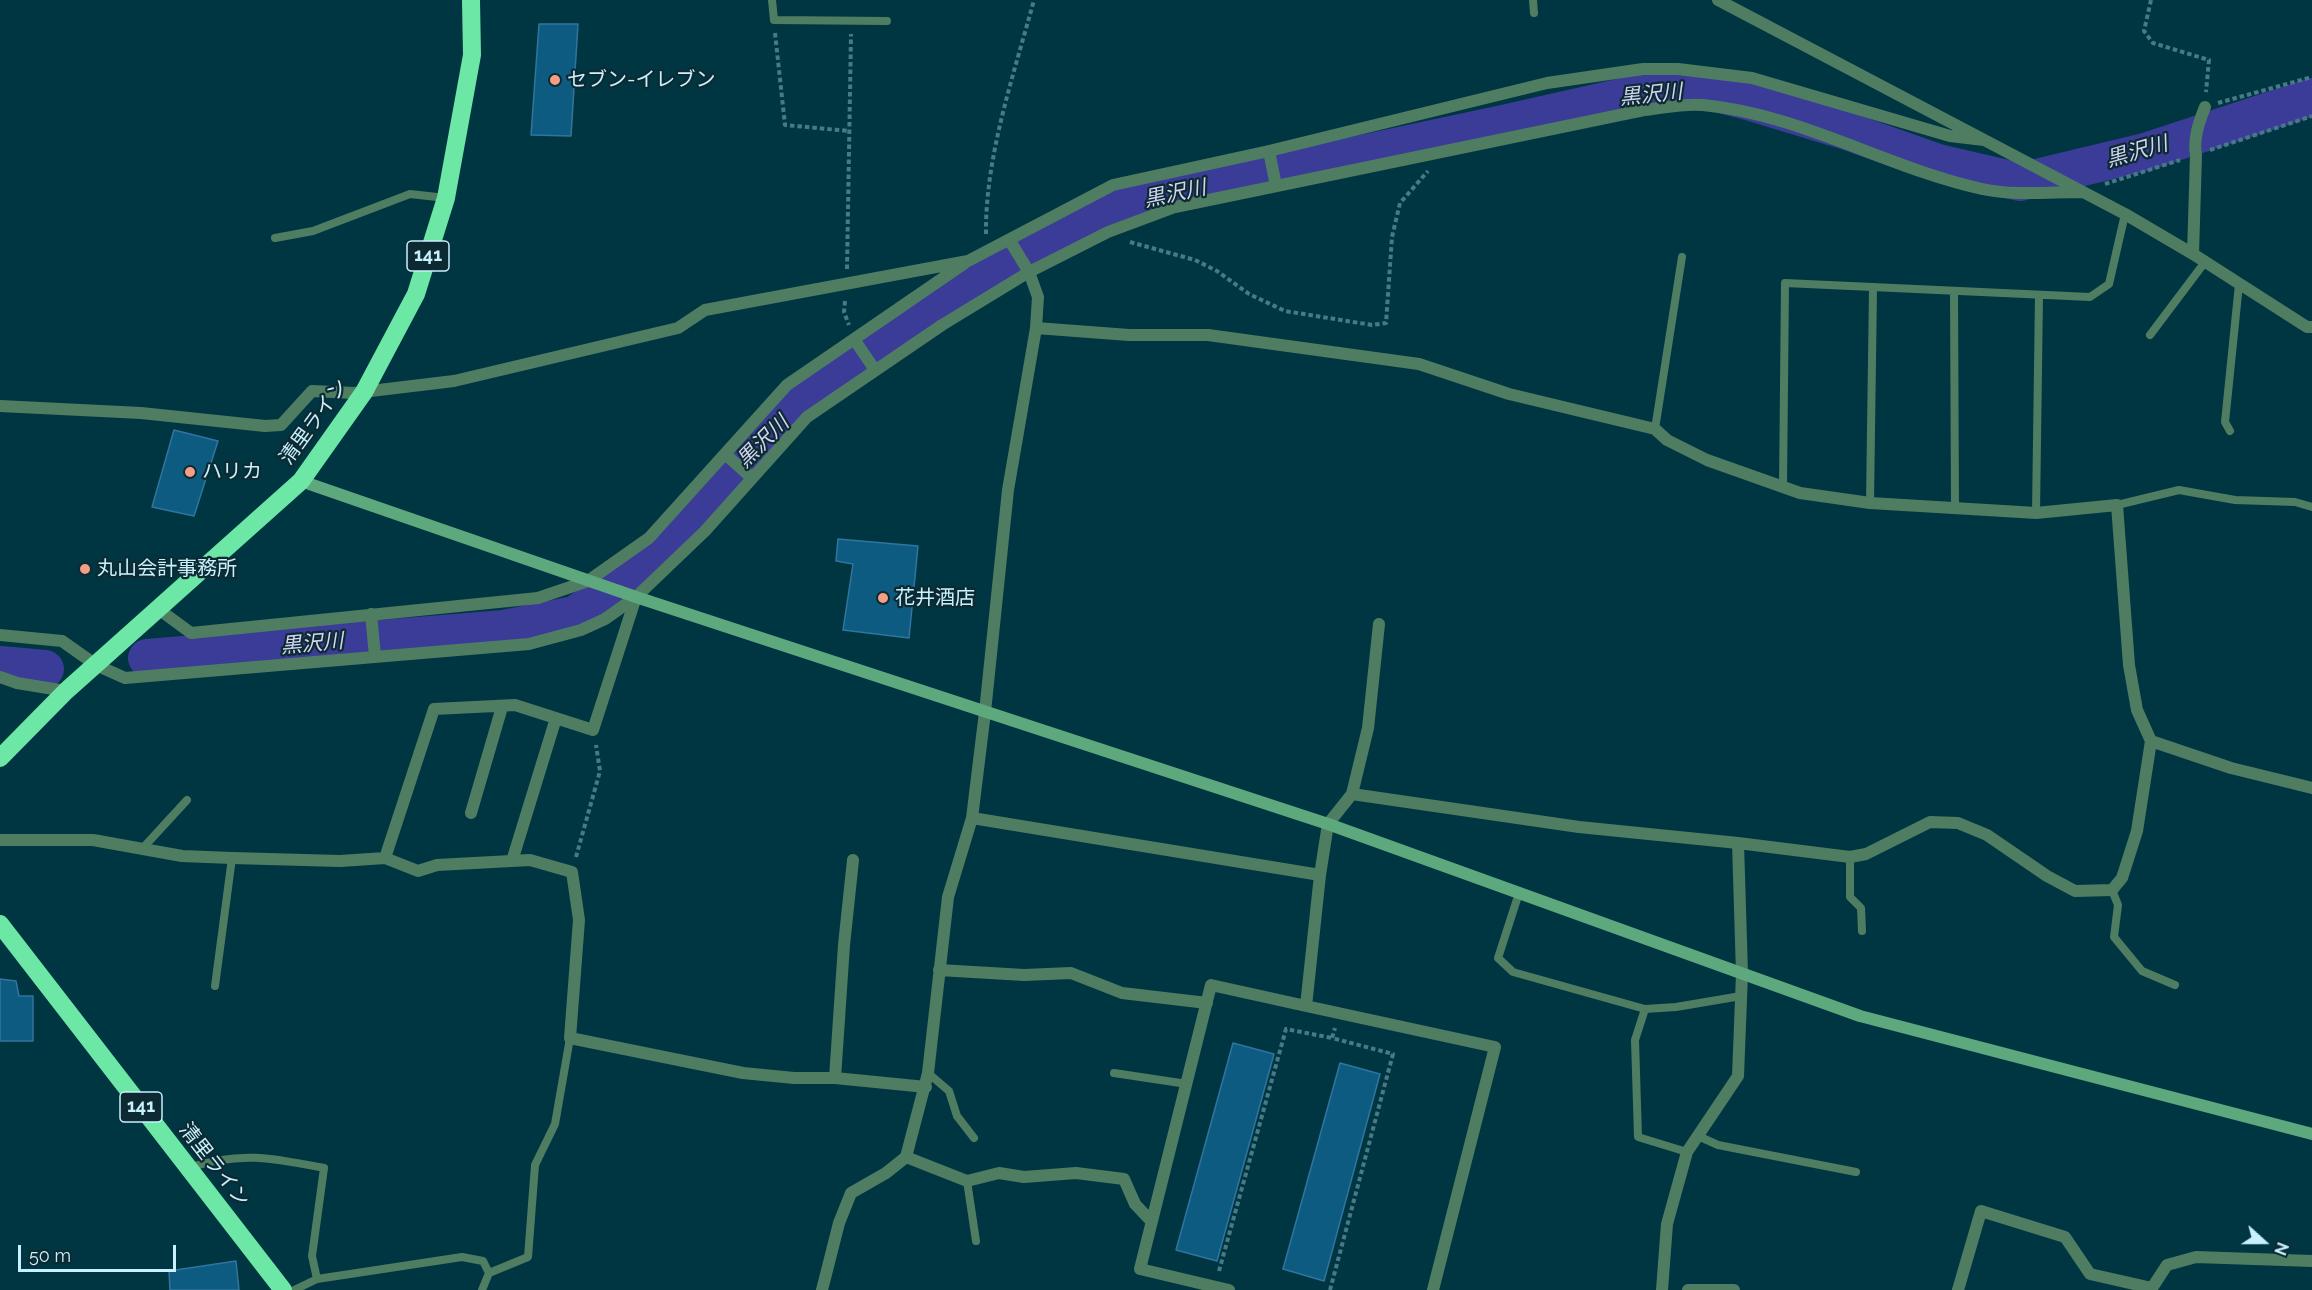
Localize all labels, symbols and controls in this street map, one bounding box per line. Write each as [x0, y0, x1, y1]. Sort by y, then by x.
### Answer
place label: セブン-イレブン [567, 68, 715, 92]
marker: セブン-イレブン [548, 73, 562, 87]
water label: 黒沢川 [1618, 79, 1684, 111]
water label: 黒沢川 [2103, 131, 2171, 173]
water label: 黒沢川 [1142, 175, 1208, 213]
road number: 141 [407, 241, 449, 271]
street label: 清里ライン [275, 374, 353, 470]
water label: 黒沢川 [732, 411, 794, 473]
place label: ハリカ [202, 460, 262, 484]
marker: ハリカ [183, 465, 197, 479]
place label: 丸山会計事務所 [97, 557, 237, 581]
marker: 丸山会計事務所 [78, 562, 92, 576]
place label: 花井酒店 [895, 586, 975, 610]
marker: 花井酒店 [876, 591, 890, 605]
water label: 黒沢川 [280, 629, 344, 659]
road number: 141 [120, 1092, 162, 1122]
street label: 清里ライン [174, 1118, 254, 1212]
north arrow [2234, 1212, 2294, 1272]
scale bar [21, 1233, 178, 1271]
text: N [2270, 1240, 2292, 1258]
text: 50 m [29, 1245, 71, 1266]

